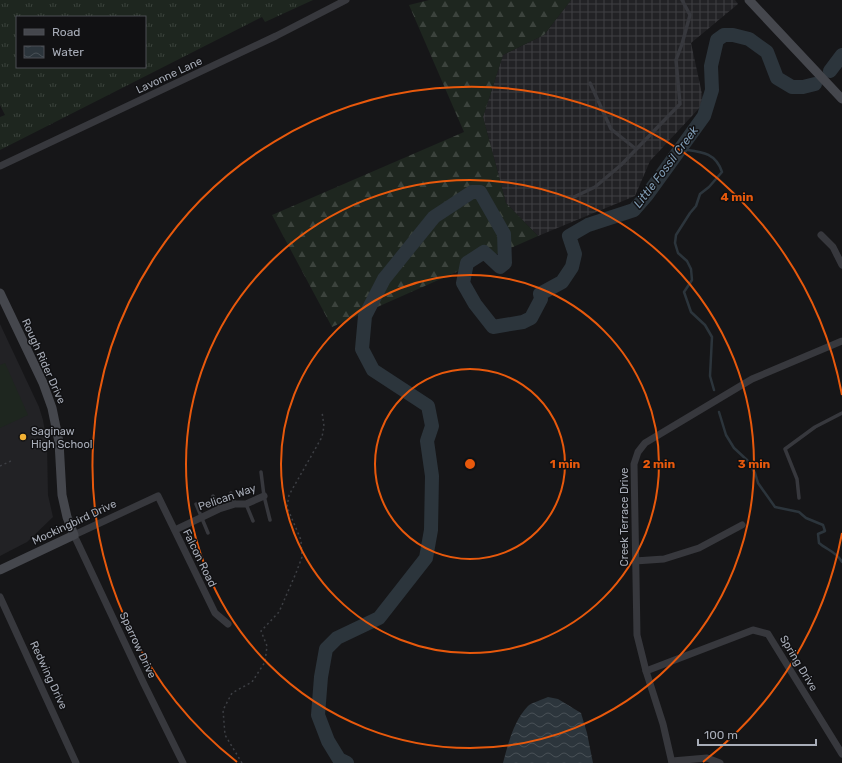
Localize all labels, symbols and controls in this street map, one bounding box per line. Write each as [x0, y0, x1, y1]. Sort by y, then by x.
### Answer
legend [16, 16, 146, 68]
text: Road [52, 25, 80, 39]
text: Water [52, 45, 84, 59]
street label: Lavonne Lane [134, 54, 204, 96]
water label: Little Fossil Creek [631, 123, 702, 210]
text: 4 min [721, 190, 754, 204]
street label: Rough Rider Drive [19, 317, 68, 406]
place label: Saginaw High School [31, 425, 92, 451]
marker: Saginaw High School [18, 432, 28, 442]
centre of rings [463, 457, 477, 471]
text: 1 min [550, 457, 581, 471]
text: 2 min [643, 457, 676, 471]
text: 3 min [738, 457, 771, 471]
street label: Creek Terrace Drive [618, 468, 631, 566]
street label: Pelican Way [196, 481, 258, 513]
street label: Mockingbird Drive [30, 497, 119, 548]
street label: Falcon Road [180, 527, 219, 589]
street label: Sparrow Drive [117, 610, 159, 680]
street label: Spring Drive [777, 633, 820, 693]
street label: Redwing Drive [27, 639, 70, 711]
scale bar [698, 721, 816, 747]
text: 100 m [704, 728, 738, 742]

